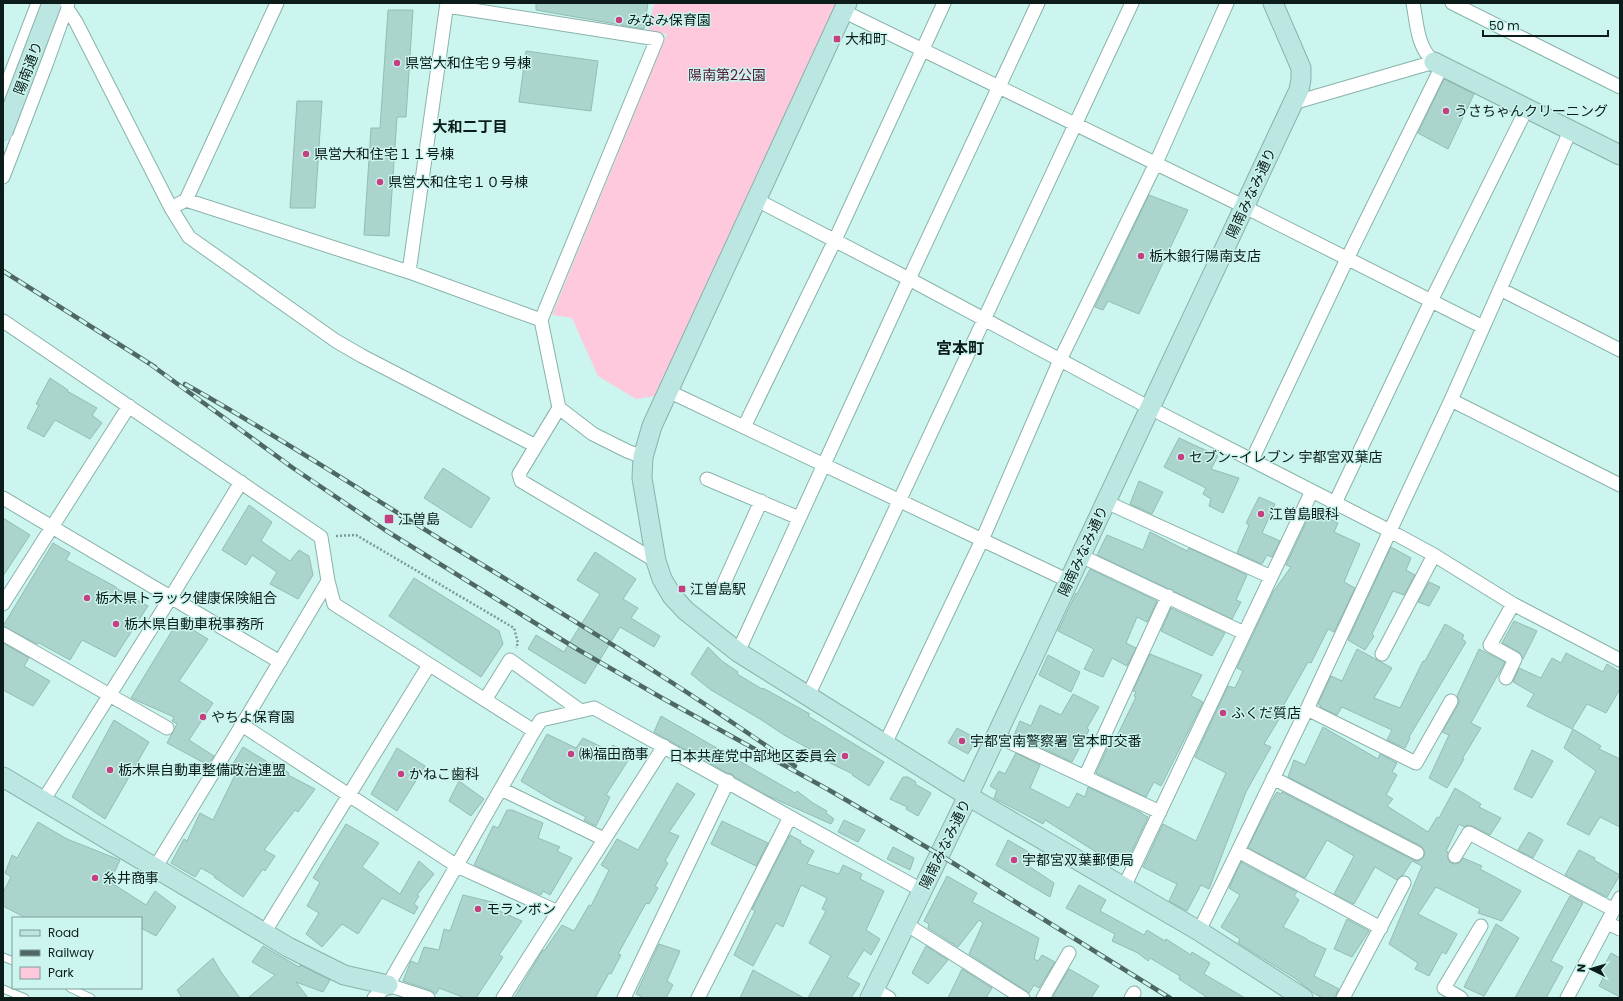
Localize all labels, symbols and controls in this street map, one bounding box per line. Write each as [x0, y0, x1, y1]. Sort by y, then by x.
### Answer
place label: みなみ保育園 [627, 10, 711, 30]
scale bar [1483, 12, 1608, 38]
marker: みなみ保育園 [614, 15, 624, 25]
text: 50 m [1489, 17, 1520, 34]
place label: 大和町 [845, 29, 887, 49]
marker: 大和町 [832, 34, 842, 44]
street label: 陽南通り [9, 38, 47, 98]
place label: 県営大和住宅９号棟 [405, 53, 531, 73]
marker: 県営大和住宅９号棟 [392, 58, 402, 68]
park label: 陽南第2公園 [688, 65, 766, 85]
place label: うさちゃんクリーニング [1454, 101, 1608, 121]
marker: うさちゃんクリーニング [1441, 106, 1451, 116]
district label: 大和二丁目 [432, 116, 508, 137]
place label: 県営大和住宅１１号棟 [314, 144, 454, 164]
street label: 陽南みなみ通り [1221, 144, 1281, 242]
marker: 県営大和住宅１１号棟 [301, 149, 311, 159]
place label: 県営大和住宅１０号棟 [388, 172, 528, 192]
marker: 県営大和住宅１０号棟 [375, 177, 385, 187]
place label: 栃木銀行陽南支店 [1149, 246, 1261, 266]
marker: 栃木銀行陽南支店 [1136, 251, 1146, 261]
district label: 宮本町 [936, 337, 984, 360]
place label: セブン-イレブン 宇都宮双葉店 [1189, 447, 1382, 467]
marker: セブン-イレブン 宇都宮双葉店 [1176, 452, 1186, 462]
street label: 陽南みなみ通り [1053, 502, 1113, 600]
place label: 江曽島眼科 [1269, 504, 1339, 524]
place label: 江曽島 [398, 509, 440, 529]
marker: 江曽島眼科 [1256, 509, 1266, 519]
marker: 江曽島 [383, 513, 395, 525]
place label: 江曽島駅 [690, 579, 746, 599]
marker: 江曽島駅 [677, 584, 687, 594]
place label: 栃木県トラック健康保険組合 [95, 588, 277, 608]
marker: 栃木県トラック健康保険組合 [82, 593, 92, 603]
place label: 栃木県自動車税事務所 [124, 614, 264, 634]
marker: 栃木県自動車税事務所 [111, 619, 121, 629]
place label: ふくだ質店 [1231, 703, 1301, 723]
place label: やちよ保育園 [211, 707, 295, 727]
marker: ふくだ質店 [1218, 708, 1228, 718]
marker: やちよ保育園 [198, 712, 208, 722]
place label: 宇都宮南警察署 宮本町交番 [970, 731, 1142, 751]
marker: 宇都宮南警察署 宮本町交番 [957, 736, 967, 746]
place label: ㈱福田商事 [579, 744, 649, 764]
place label: 日本共産党中部地区委員会 [669, 746, 837, 766]
marker: ㈱福田商事 [566, 749, 576, 759]
marker: 日本共産党中部地区委員会 [840, 751, 850, 761]
place label: 栃木県自動車整備政治連盟 [118, 760, 286, 780]
place label: かねこ歯科 [409, 764, 479, 784]
marker: 栃木県自動車整備政治連盟 [105, 765, 115, 775]
marker: かねこ歯科 [396, 769, 406, 779]
street label: 陽南みなみ通り [915, 796, 975, 892]
place label: 宇都宮双葉郵便局 [1022, 850, 1134, 870]
marker: 宇都宮双葉郵便局 [1009, 855, 1019, 865]
place label: 糸井商事 [103, 868, 159, 888]
marker: 糸井商事 [90, 873, 100, 883]
place label: モランボン [486, 899, 556, 919]
marker: モランボン [473, 904, 483, 914]
legend [12, 917, 142, 989]
text: Road [48, 924, 79, 941]
text: Railway [48, 944, 94, 961]
north arrow [1571, 949, 1611, 989]
text: N [1573, 963, 1589, 973]
text: Park [48, 964, 75, 981]

